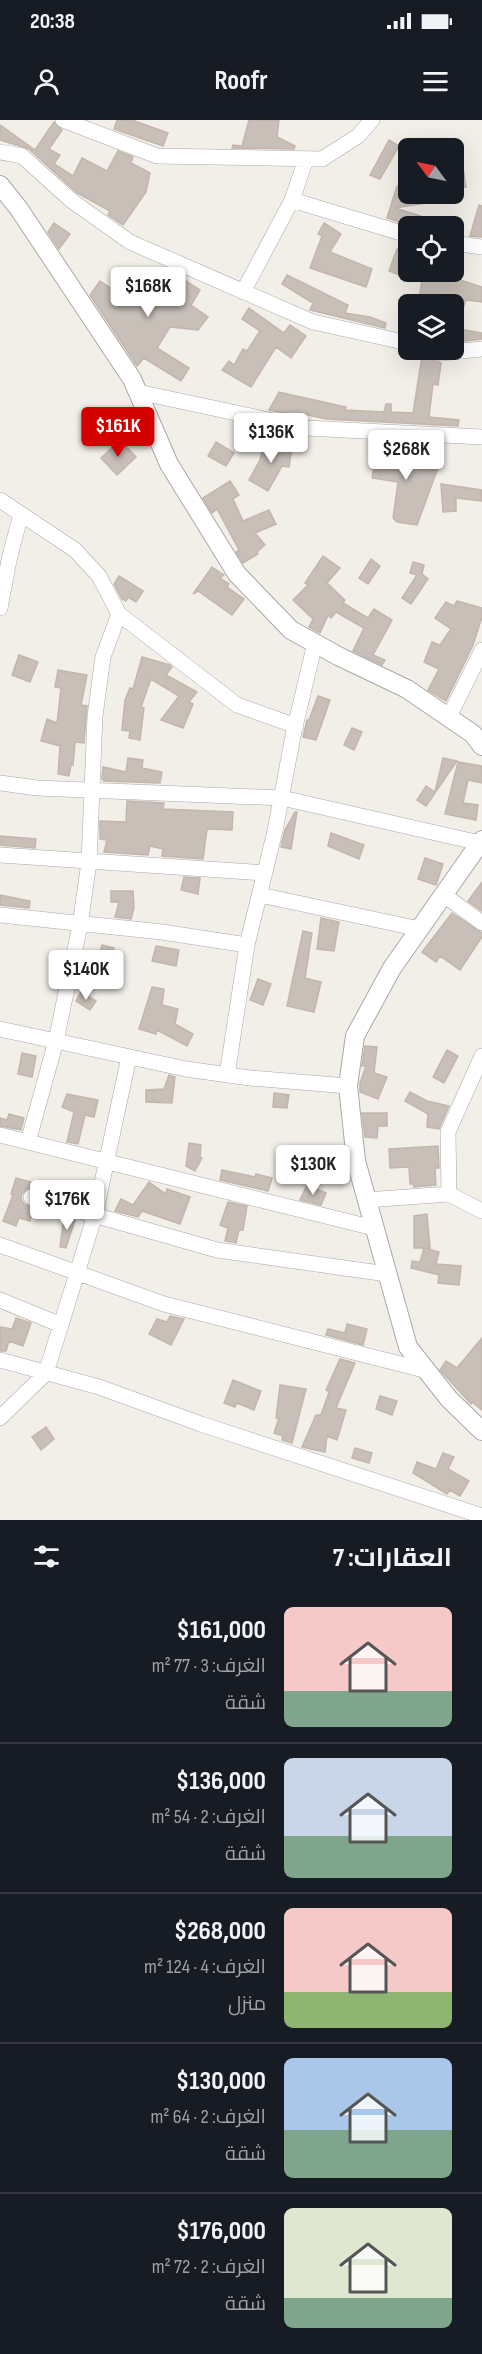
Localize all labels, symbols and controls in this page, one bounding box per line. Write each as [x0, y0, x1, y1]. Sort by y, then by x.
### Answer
text: 20:38 [30, 8, 75, 35]
icon: person [30, 65, 63, 98]
text: Roofr [214, 65, 268, 97]
icon: menu [419, 65, 452, 98]
north arrow [398, 138, 464, 204]
map controls [398, 138, 464, 360]
button: locate [398, 216, 464, 282]
pin: $168K [106, 267, 190, 318]
text: $168K [125, 274, 171, 298]
button: layers [398, 294, 464, 360]
pin: $161K [76, 407, 160, 458]
pin: $136K [229, 413, 313, 464]
text: $161K [95, 414, 141, 438]
text: $136K [248, 420, 294, 444]
pin: $268K [364, 430, 448, 481]
text: $268K [382, 437, 430, 461]
pin: $140K [44, 950, 128, 1001]
text: $140K [63, 957, 109, 981]
pin: $130K [271, 1145, 355, 1196]
text: $130K [290, 1152, 336, 1176]
pin: $176K [25, 1180, 109, 1231]
text: $176K [44, 1187, 90, 1211]
icon: filters [30, 1540, 63, 1573]
text: العقارات: 7 [333, 1543, 452, 1574]
text: $161,000 [177, 1615, 266, 1646]
icon: home [332, 1631, 404, 1703]
text: الغرف: 3 · 77 m² [152, 1654, 266, 1678]
text: شقة [225, 1691, 266, 1715]
text: $136,000 [176, 1766, 266, 1797]
icon: home [332, 1782, 404, 1854]
text: الغرف: 2 · 54 m² [151, 1805, 266, 1829]
text: شقة [225, 1842, 266, 1866]
text: $268,000 [174, 1916, 266, 1947]
icon: home [332, 1932, 404, 2004]
text: الغرف: 4 · 124 m² [144, 1955, 266, 1979]
text: منزل [228, 1992, 266, 2016]
text: $130,000 [176, 2066, 266, 2097]
icon: home [332, 2082, 404, 2154]
text: الغرف: 2 · 64 m² [150, 2105, 266, 2129]
text: شقة [225, 2142, 266, 2166]
text: $176,000 [176, 2216, 266, 2247]
icon: home [332, 2232, 404, 2304]
text: الغرف: 2 · 72 m² [152, 2255, 266, 2279]
text: شقة [225, 2292, 266, 2316]

